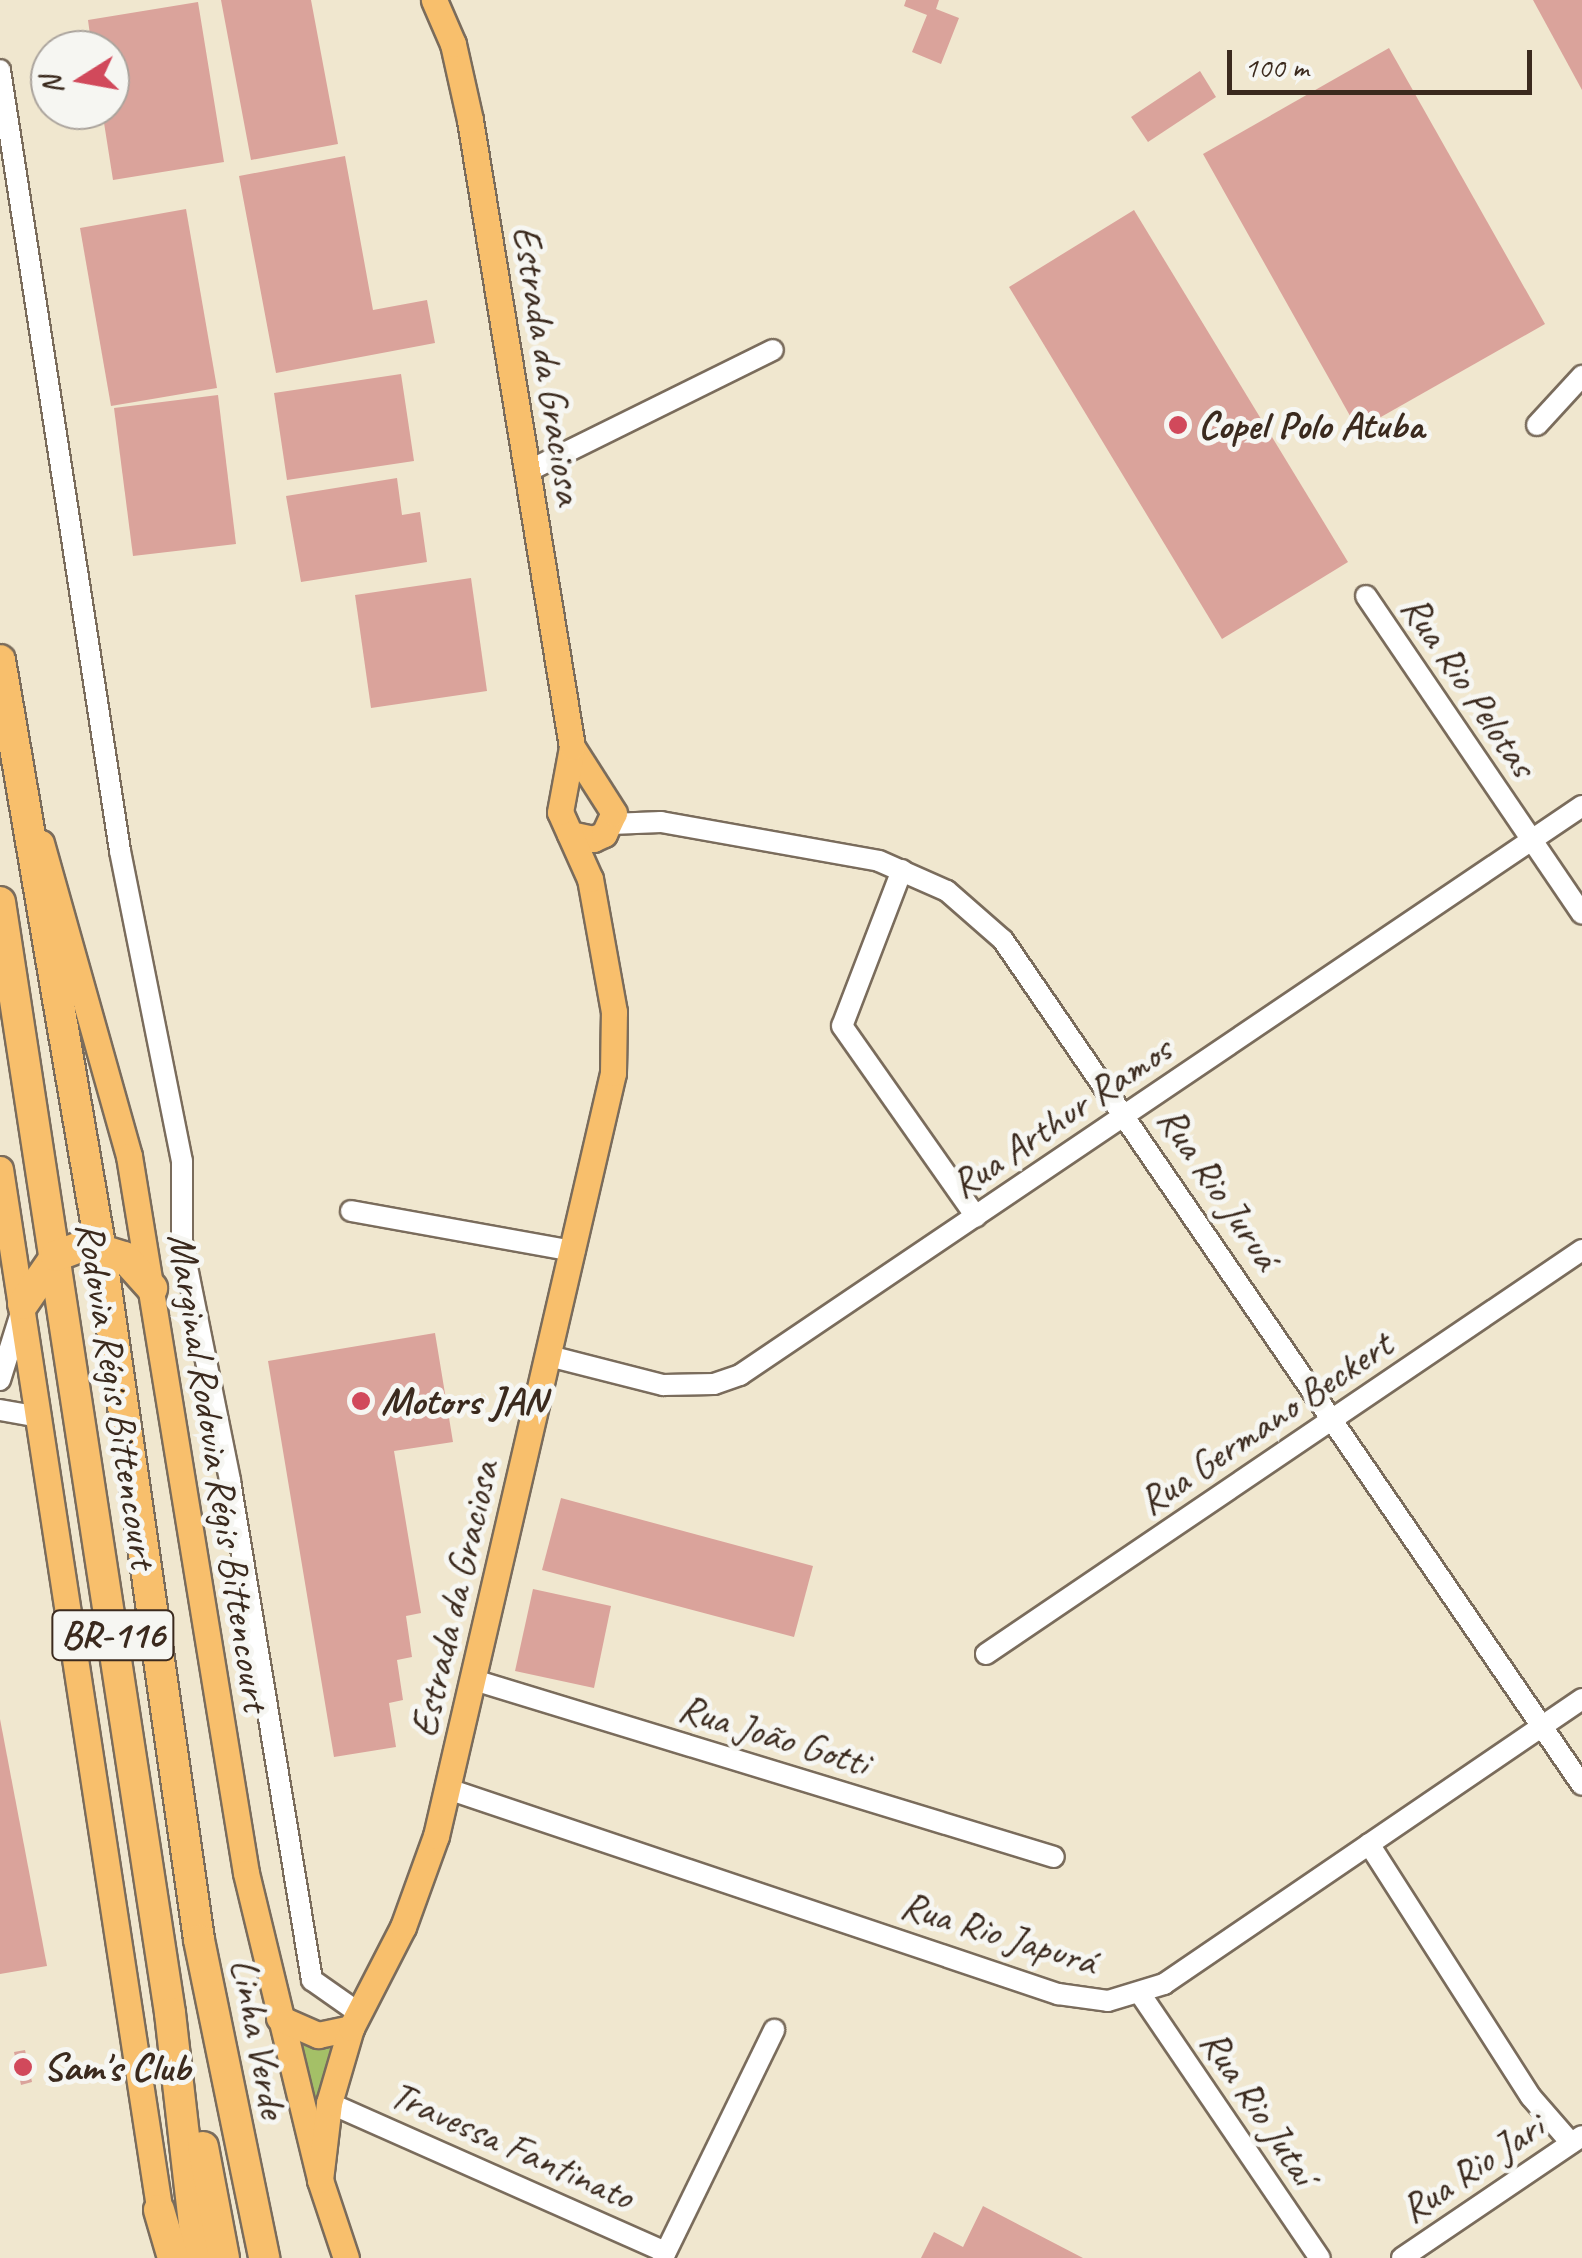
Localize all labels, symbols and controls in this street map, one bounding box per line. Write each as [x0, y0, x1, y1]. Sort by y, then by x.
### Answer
north arrow [30, 30, 130, 130]
scale bar [1232, 30, 1537, 92]
text: 100 m [1244, 48, 1309, 86]
text: N [33, 74, 71, 97]
street label: Estrada da Graciosa [502, 222, 594, 508]
place label: Copel Polo Atuba [1198, 401, 1423, 449]
marker: Copel Polo Atuba [1167, 414, 1189, 436]
street label: Rua Rio Pelotas [1391, 586, 1547, 786]
street label: Rua Arthur Ramos [942, 1026, 1180, 1208]
street label: Rua Rio Juruá [1147, 1097, 1291, 1279]
street label: Rodovia Régis Bittencourt [66, 1219, 168, 1571]
street label: Marginal Rodovia Régis Bittencourt [158, 1230, 280, 1714]
street label: Rua Germano Beckert [1130, 1321, 1400, 1525]
place label: Motors JAN [381, 1377, 546, 1425]
marker: Motors JAN [350, 1390, 372, 1412]
street label: Estrada da Graciosa [399, 1456, 509, 1742]
road number: BR-116 [51, 1602, 176, 1668]
street label: Rua João Gotti [673, 1683, 875, 1787]
street label: Rua Rio Japurá [894, 1880, 1104, 1986]
street label: Linha Verde [220, 1954, 298, 2122]
street label: Rua Rio Jutaí [1190, 2020, 1328, 2194]
place label: Sam's Club [43, 2043, 190, 2091]
marker: Sam's Club [12, 2056, 34, 2078]
street label: Travessa Fantinato [383, 2070, 641, 2220]
street label: Rua Rio Jari [1390, 2102, 1554, 2234]

